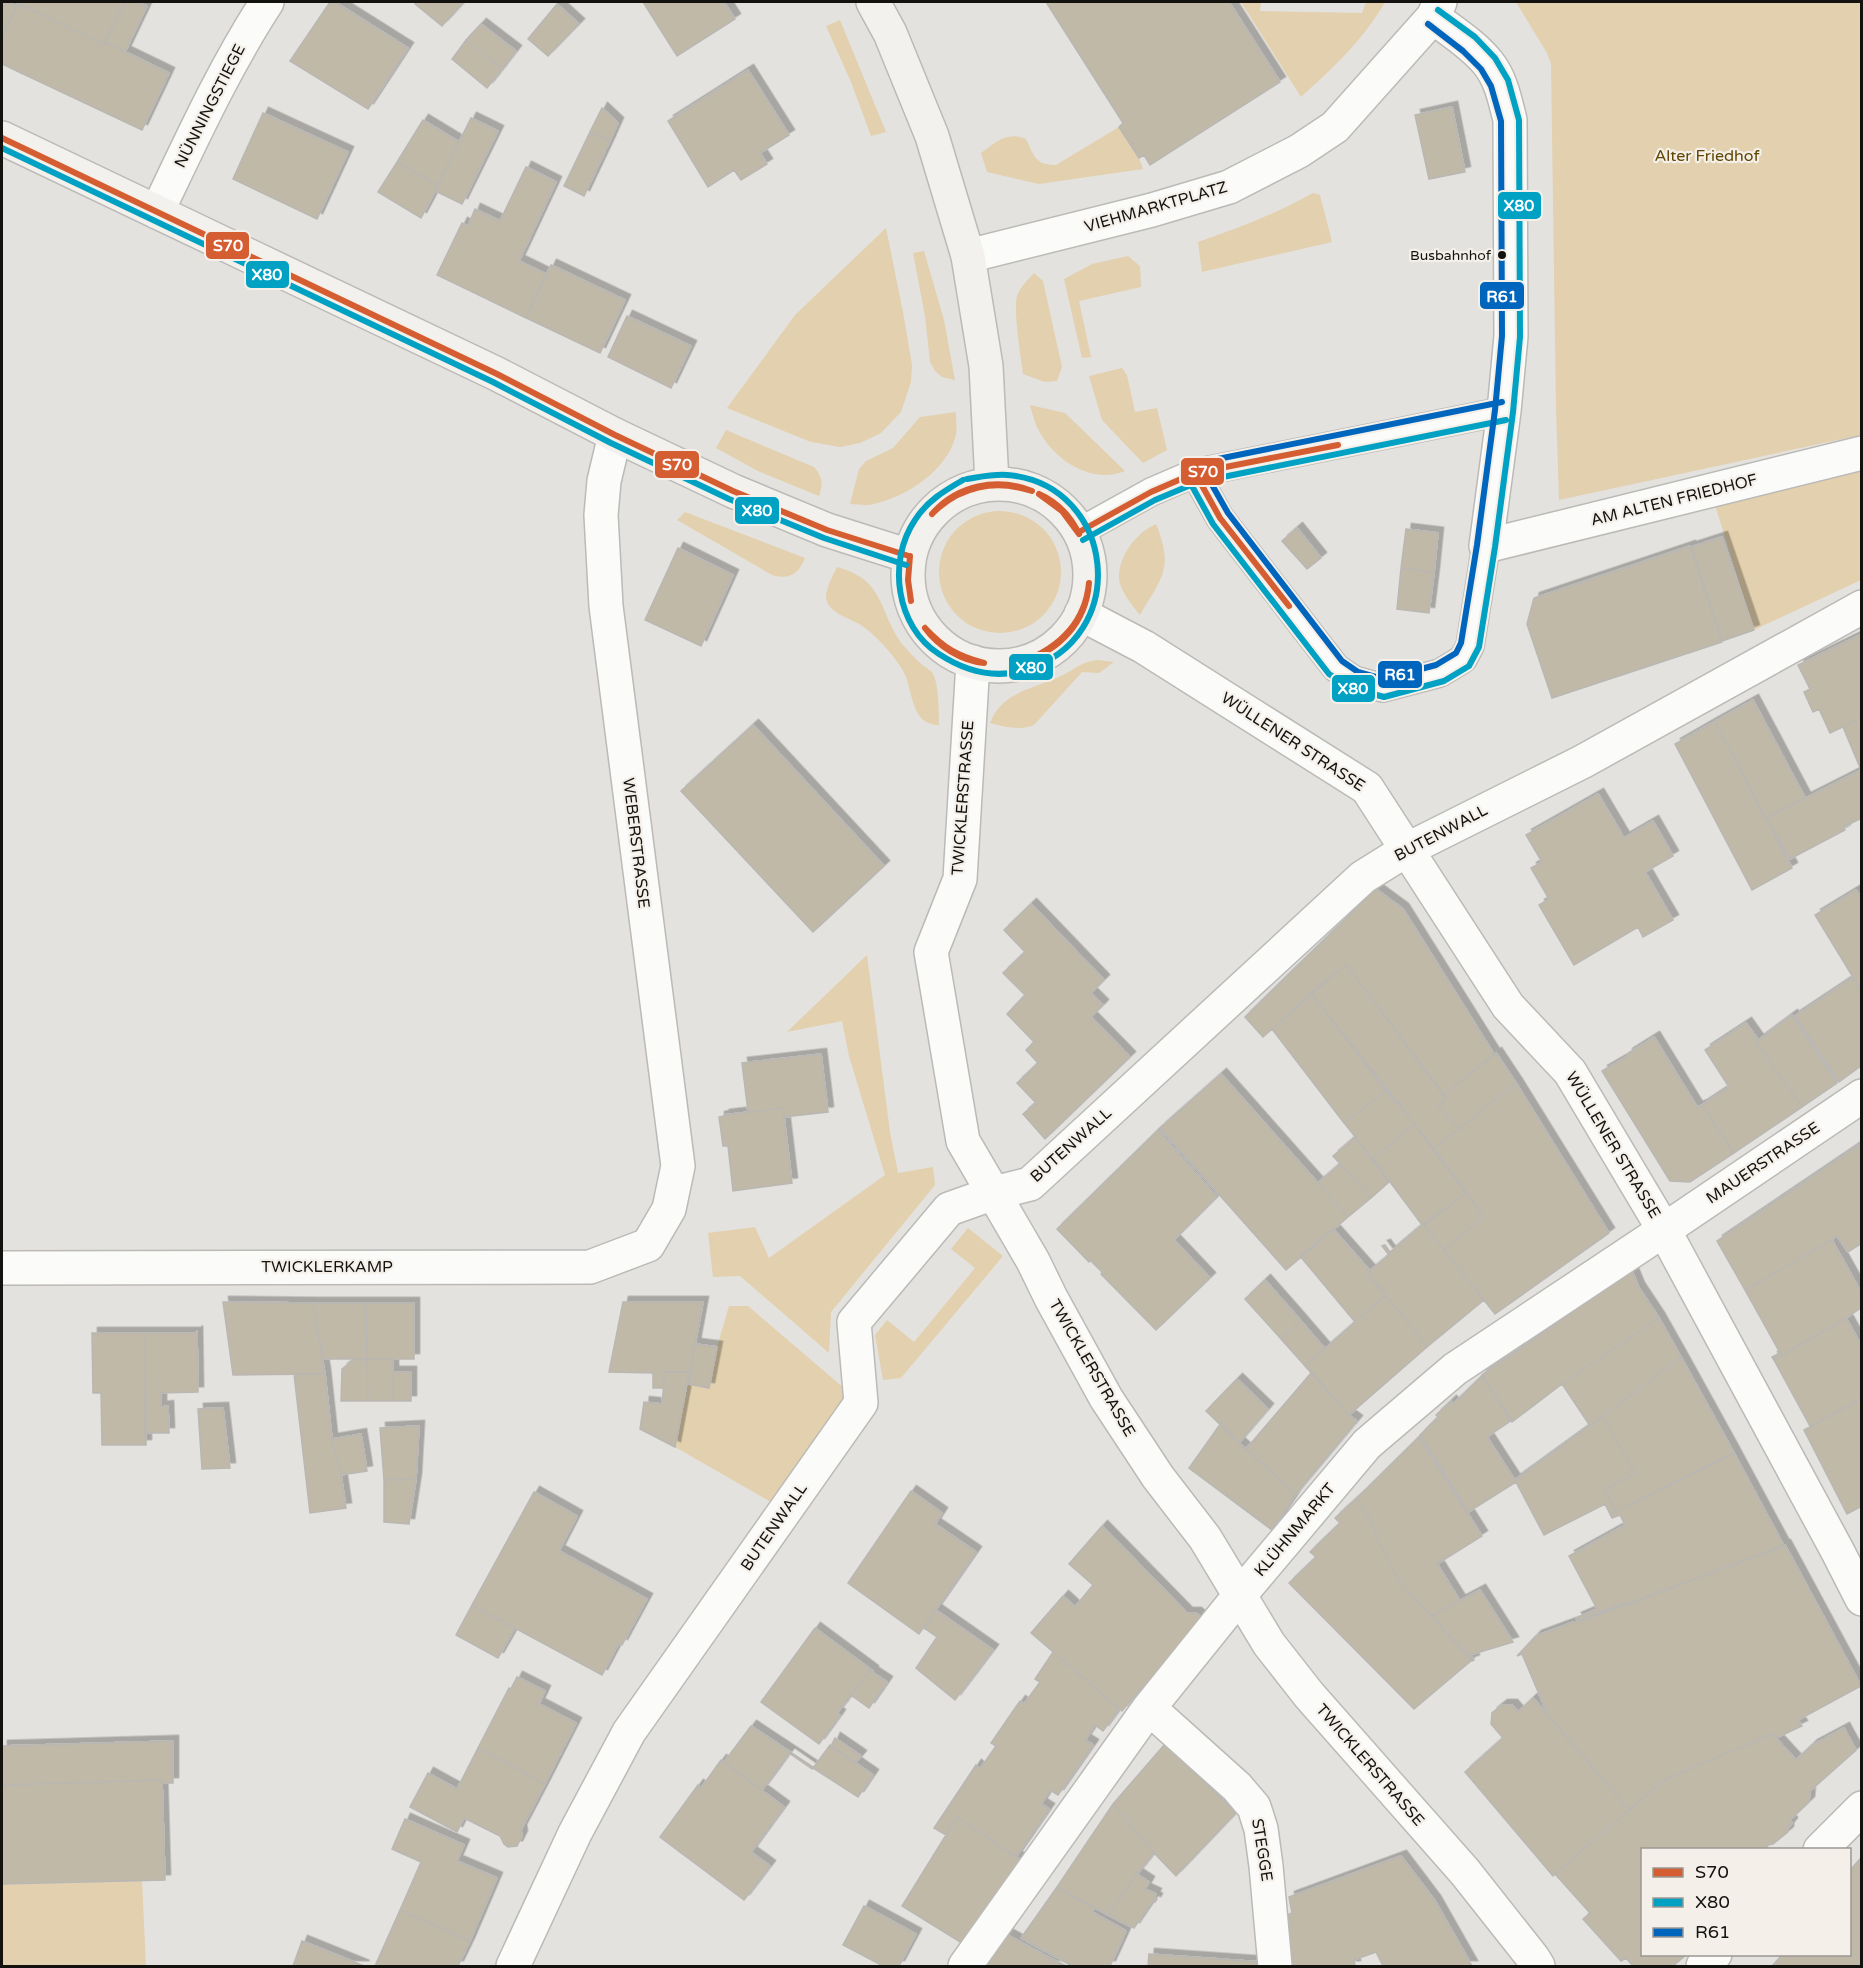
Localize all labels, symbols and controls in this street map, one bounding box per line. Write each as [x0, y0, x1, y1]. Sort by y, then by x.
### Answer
street label: NÜNNINGSTIEGE [170, 41, 250, 171]
park label: Alter Friedhof [1654, 146, 1761, 166]
street label: VIEHMARKTPLATZ [1082, 177, 1230, 237]
line badge: X80 [1497, 191, 1542, 220]
text: X80 [1504, 196, 1534, 216]
line badge: S70 [205, 231, 250, 260]
text: S70 [213, 236, 243, 256]
place label: Busbahnhof [1410, 247, 1492, 264]
marker: Busbahnhof [1496, 249, 1508, 261]
line badge: X80 [245, 260, 290, 289]
text: X80 [252, 265, 282, 285]
line badge: R61 [1479, 281, 1525, 310]
text: R61 [1486, 287, 1518, 307]
line badge: S70 [654, 450, 700, 479]
text: S70 [662, 455, 692, 475]
line badge: S70 [1180, 457, 1225, 486]
text: S70 [1188, 462, 1218, 482]
street label: AM ALTEN FRIEDHOF [1588, 470, 1760, 530]
line badge: X80 [734, 496, 780, 525]
text: X80 [742, 501, 772, 521]
line badge: X80 [1008, 653, 1054, 681]
text: X80 [1016, 658, 1046, 678]
line badge: R61 [1377, 660, 1423, 689]
text: R61 [1384, 665, 1416, 685]
line badge: X80 [1331, 674, 1376, 703]
text: X80 [1338, 679, 1368, 699]
street label: WÜLLENER STRASSE [1217, 688, 1369, 796]
street label: TWICKLERSTRASSE [948, 720, 978, 876]
street label: WEBERSTRASSE [618, 777, 654, 909]
street label: BUTENWALL [1391, 800, 1491, 866]
street label: WÜLLENER STRASSE [1561, 1068, 1665, 1222]
street label: BUTENWALL [1026, 1103, 1116, 1187]
street label: MAUERSTRASSE [1702, 1118, 1824, 1208]
street label: TWICKLERKAMP [261, 1257, 393, 1277]
street label: TWICKLERSTRASSE [1044, 1296, 1140, 1440]
street label: BUTENWALL [736, 1479, 812, 1575]
street label: KLÜHNMARKT [1250, 1479, 1340, 1581]
street label: TWICKLERSTRASSE [1311, 1700, 1429, 1830]
street label: STEGGE [1247, 1817, 1277, 1883]
legend [1641, 1848, 1851, 1956]
text: S70 [1695, 1861, 1729, 1883]
text: X80 [1695, 1891, 1730, 1913]
text: R61 [1695, 1921, 1730, 1943]

